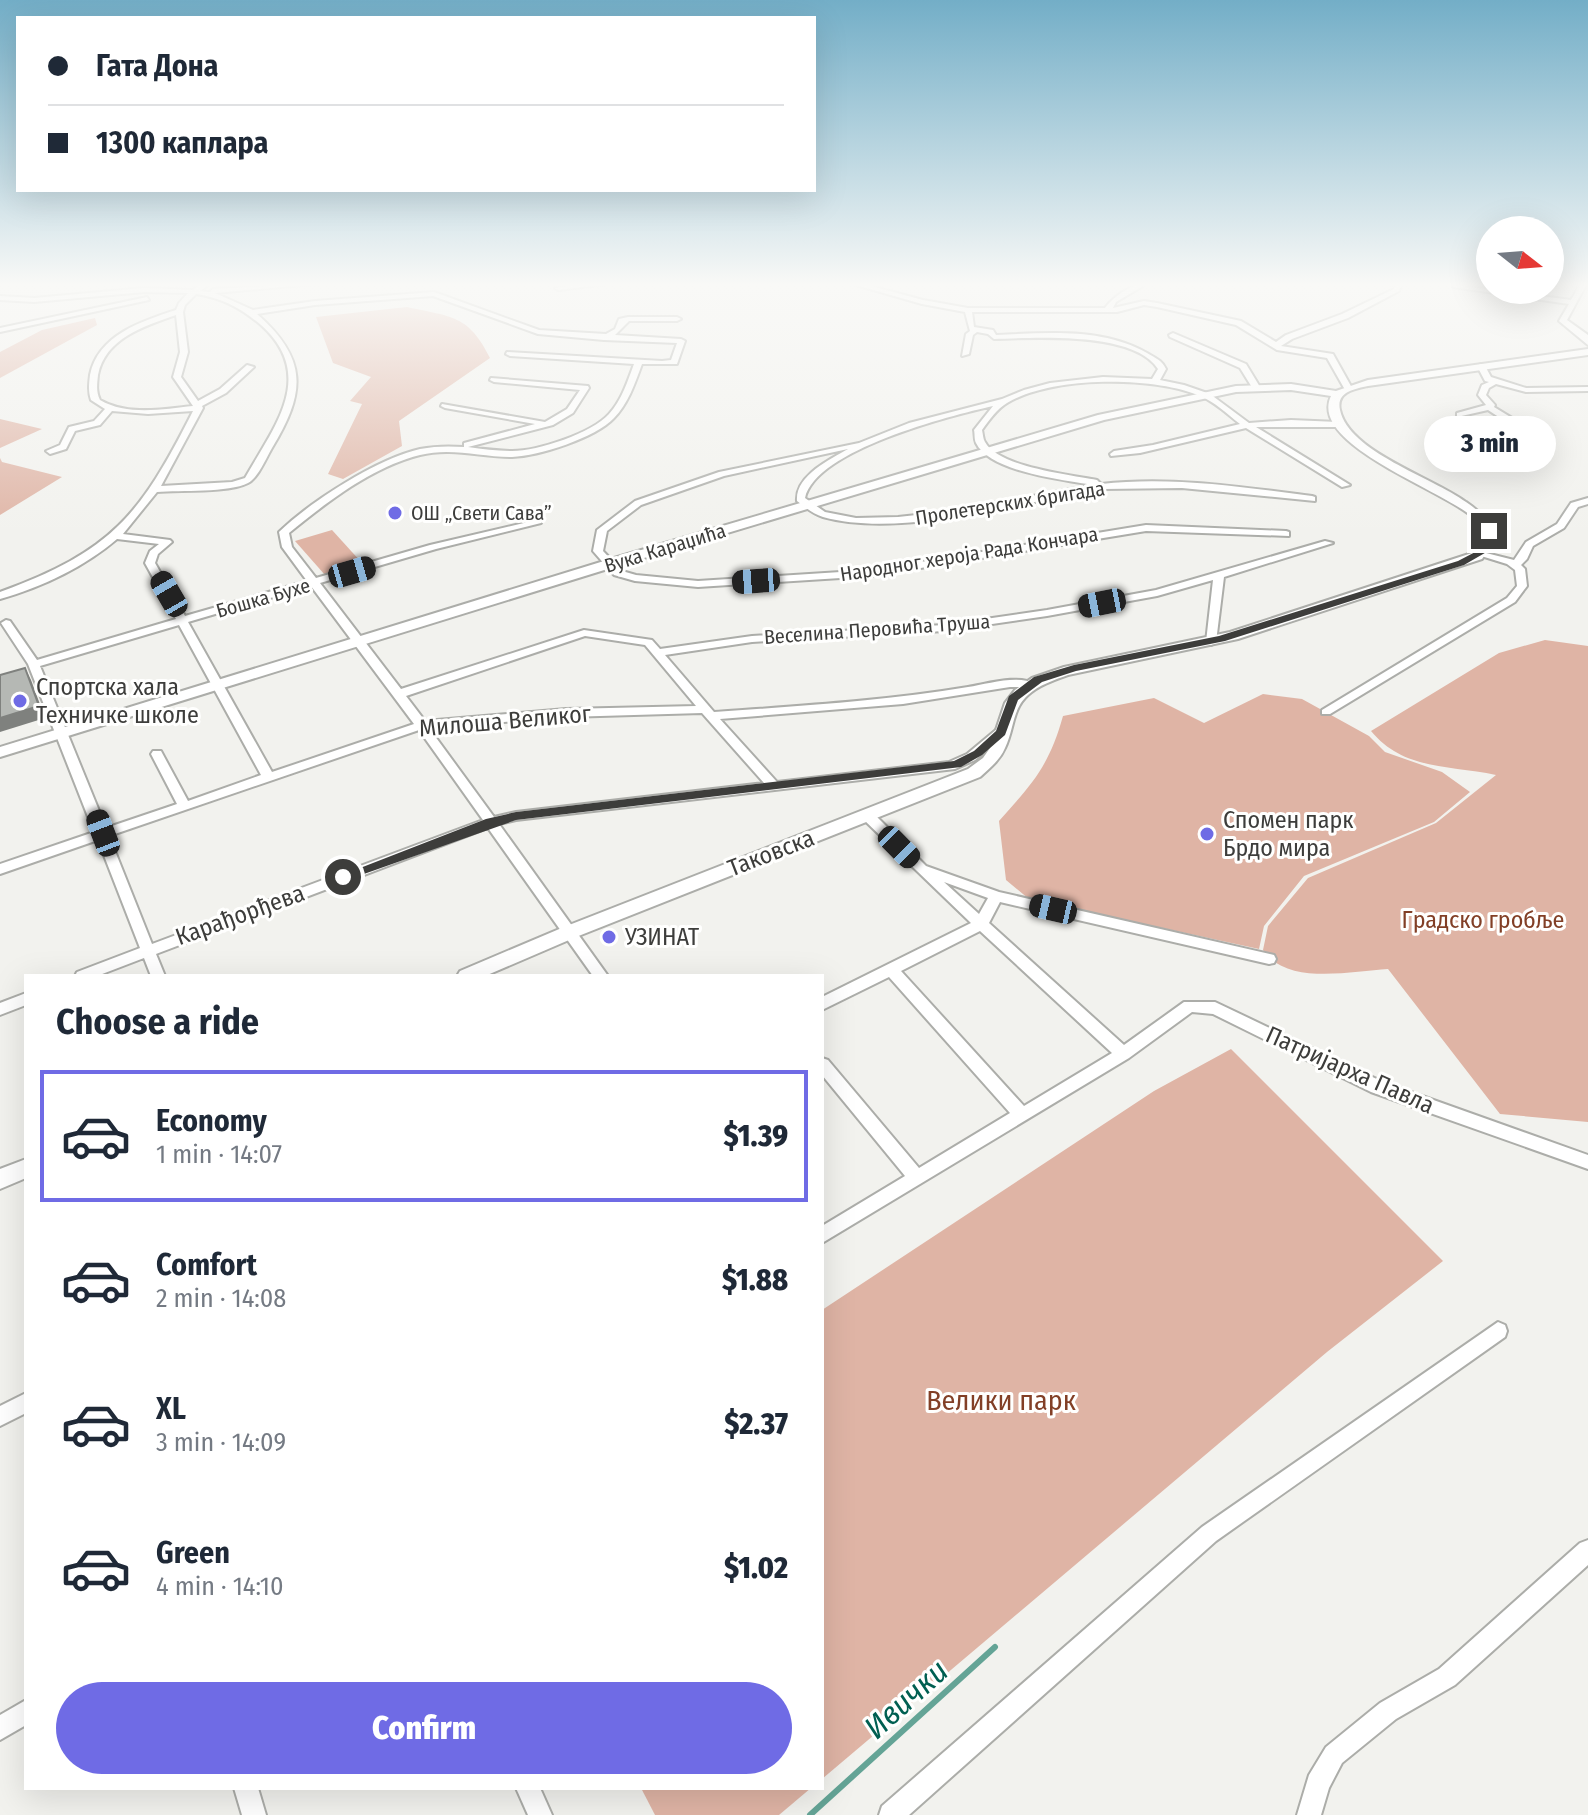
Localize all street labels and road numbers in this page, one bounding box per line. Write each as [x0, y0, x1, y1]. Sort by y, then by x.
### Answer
street label: Пролетерских бригада [914, 476, 1106, 530]
street label: Вука Караџића [601, 518, 729, 578]
street label: Народног хероја Рада Кончара [838, 522, 1100, 586]
street label: Бошка Бухе [213, 573, 313, 623]
street label: Веселина Перовића Труша [763, 609, 991, 649]
street label: Милоша Великог [418, 699, 593, 742]
street label: Таковска [724, 824, 818, 882]
street label: Карађорђева [172, 879, 308, 951]
street label: Патријарха Павла [1262, 1020, 1438, 1120]

